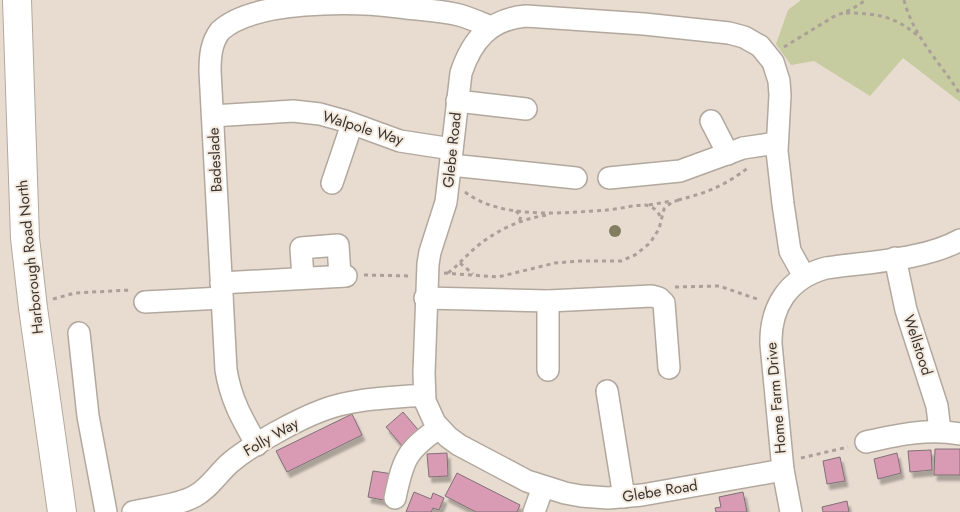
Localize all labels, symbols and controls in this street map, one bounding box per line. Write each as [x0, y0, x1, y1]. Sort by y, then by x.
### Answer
street label: Walpole Way [320, 105, 407, 151]
street label: Glebe Road [437, 111, 467, 189]
street label: Badeslade [202, 127, 228, 193]
street label: Harborough Road North [11, 179, 49, 335]
street label: Wellstood [898, 312, 938, 378]
street label: Home Farm Drive [760, 341, 792, 455]
street label: Folly Way [239, 412, 303, 462]
street label: Glebe Road [621, 474, 699, 508]

